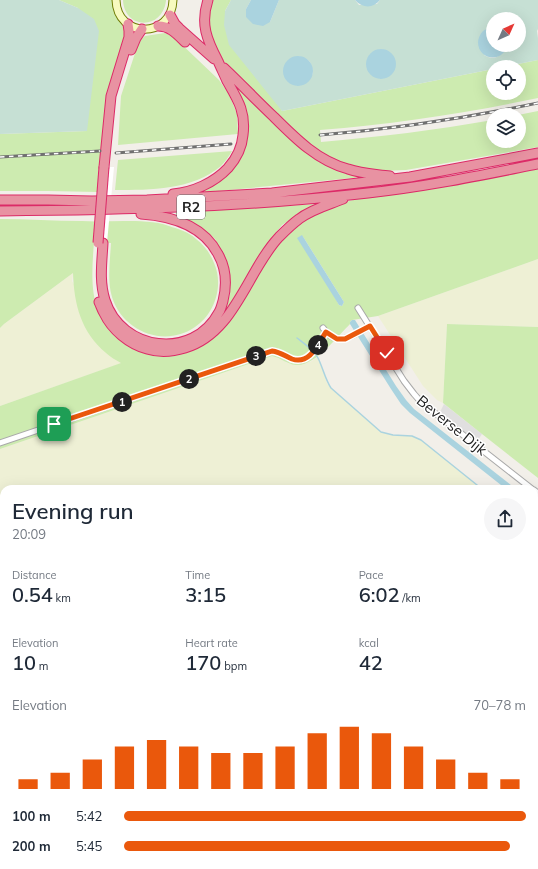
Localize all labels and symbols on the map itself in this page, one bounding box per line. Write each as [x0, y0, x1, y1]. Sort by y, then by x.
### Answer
north arrow [486, 12, 526, 52]
road number: R2 [177, 195, 205, 219]
pin: 4 [308, 335, 328, 355]
pin [370, 336, 404, 370]
pin: 3 [246, 346, 266, 366]
pin: 2 [179, 369, 199, 389]
street label: Beverse Dijk [413, 391, 491, 459]
pin: 1 [112, 392, 132, 412]
pin [37, 407, 71, 441]

